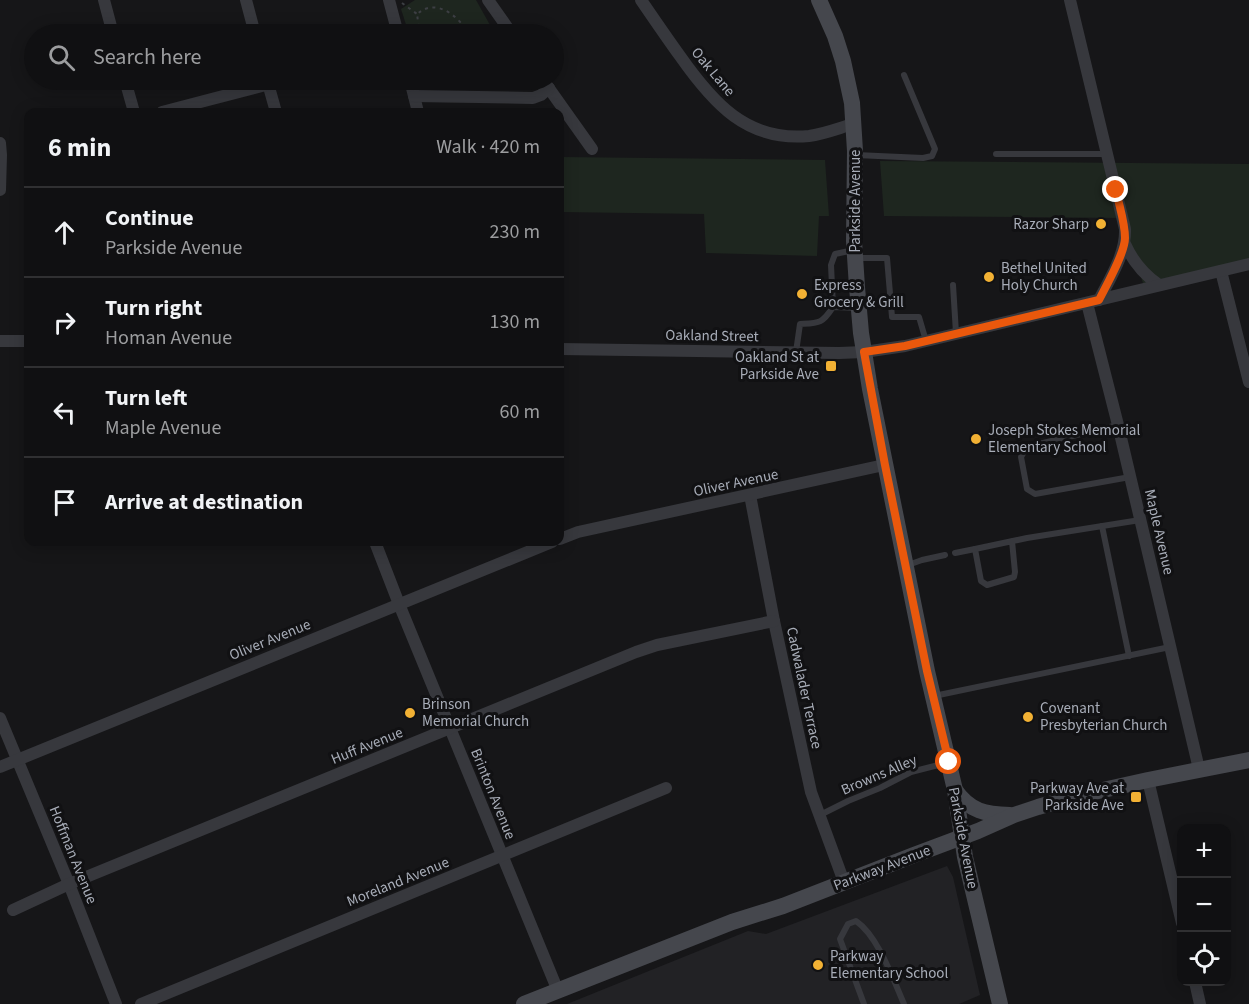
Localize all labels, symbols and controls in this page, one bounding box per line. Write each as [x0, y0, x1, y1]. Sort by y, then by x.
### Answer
search box [24, 24, 564, 90]
icon: search [45, 41, 78, 74]
text: Search here [93, 41, 201, 73]
street label: Oak Lane [686, 43, 740, 101]
text: 6 min [48, 129, 111, 166]
text: Walk · 420 m [436, 133, 540, 161]
street label: Parkside Avenue [845, 149, 866, 253]
route end [1102, 176, 1128, 202]
text: Continue [105, 202, 194, 234]
place label: Razor Sharp [1013, 214, 1089, 235]
icon: ahead [48, 216, 81, 249]
marker: Razor Sharp [1094, 217, 1108, 231]
text: 230 m [490, 218, 540, 246]
text: Parkside Avenue [105, 234, 242, 262]
place label: Bethel United Holy Church [1001, 258, 1087, 296]
marker: Bethel United Holy Church [982, 270, 996, 284]
place label: Express Grocery & Grill [814, 275, 904, 313]
marker: Express Grocery & Grill [795, 287, 809, 301]
text: Turn right [105, 292, 202, 324]
icon: right [48, 306, 81, 339]
text: 130 m [490, 308, 540, 336]
text: Homan Avenue [105, 324, 232, 352]
street label: Oakland Street [665, 325, 759, 347]
place label: Oakland St at Parkside Ave [735, 347, 819, 385]
marker: Oakland St at Parkside Ave [824, 359, 838, 373]
text: Turn left [105, 382, 187, 414]
icon: left [48, 396, 81, 429]
text: 60 m [500, 398, 540, 426]
text: Maple Avenue [105, 414, 221, 442]
place label: Joseph Stokes Memorial Elementary School [988, 420, 1140, 458]
marker: Joseph Stokes Memorial Elementary School [969, 432, 983, 446]
street label: Oliver Avenue [692, 464, 780, 502]
icon: arrive [48, 486, 81, 519]
text: Arrive at destination [105, 486, 303, 518]
street label: Maple Avenue [1139, 487, 1179, 577]
street label: Oliver Avenue [226, 614, 314, 666]
street label: Cadwalader Terrace [781, 625, 827, 751]
place label: Brinson Memorial Church [422, 694, 529, 732]
place label: Covenant Presbyterian Church [1040, 698, 1167, 736]
marker: Brinson Memorial Church [403, 706, 417, 720]
marker: Covenant Presbyterian Church [1021, 710, 1035, 724]
street label: Huff Avenue [328, 722, 406, 770]
street label: Brinton Avenue [465, 745, 521, 843]
route start [935, 748, 961, 774]
street label: Browns Alley [838, 750, 920, 800]
place label: Parkway Ave at Parkside Ave [1030, 778, 1124, 816]
street label: Parkside Avenue [943, 785, 983, 891]
marker: Parkway Ave at Parkside Ave [1129, 790, 1143, 804]
street label: Hoffman Avenue [44, 803, 102, 907]
map controls [1177, 824, 1231, 986]
button: + [1177, 824, 1231, 878]
street label: Parkway Avenue [830, 840, 934, 896]
street label: Moreland Avenue [344, 852, 452, 912]
button: − [1177, 878, 1231, 932]
button: locate [1177, 932, 1231, 986]
place label: Parkway Elementary School [830, 946, 948, 984]
marker: Parkway Elementary School [811, 958, 825, 972]

